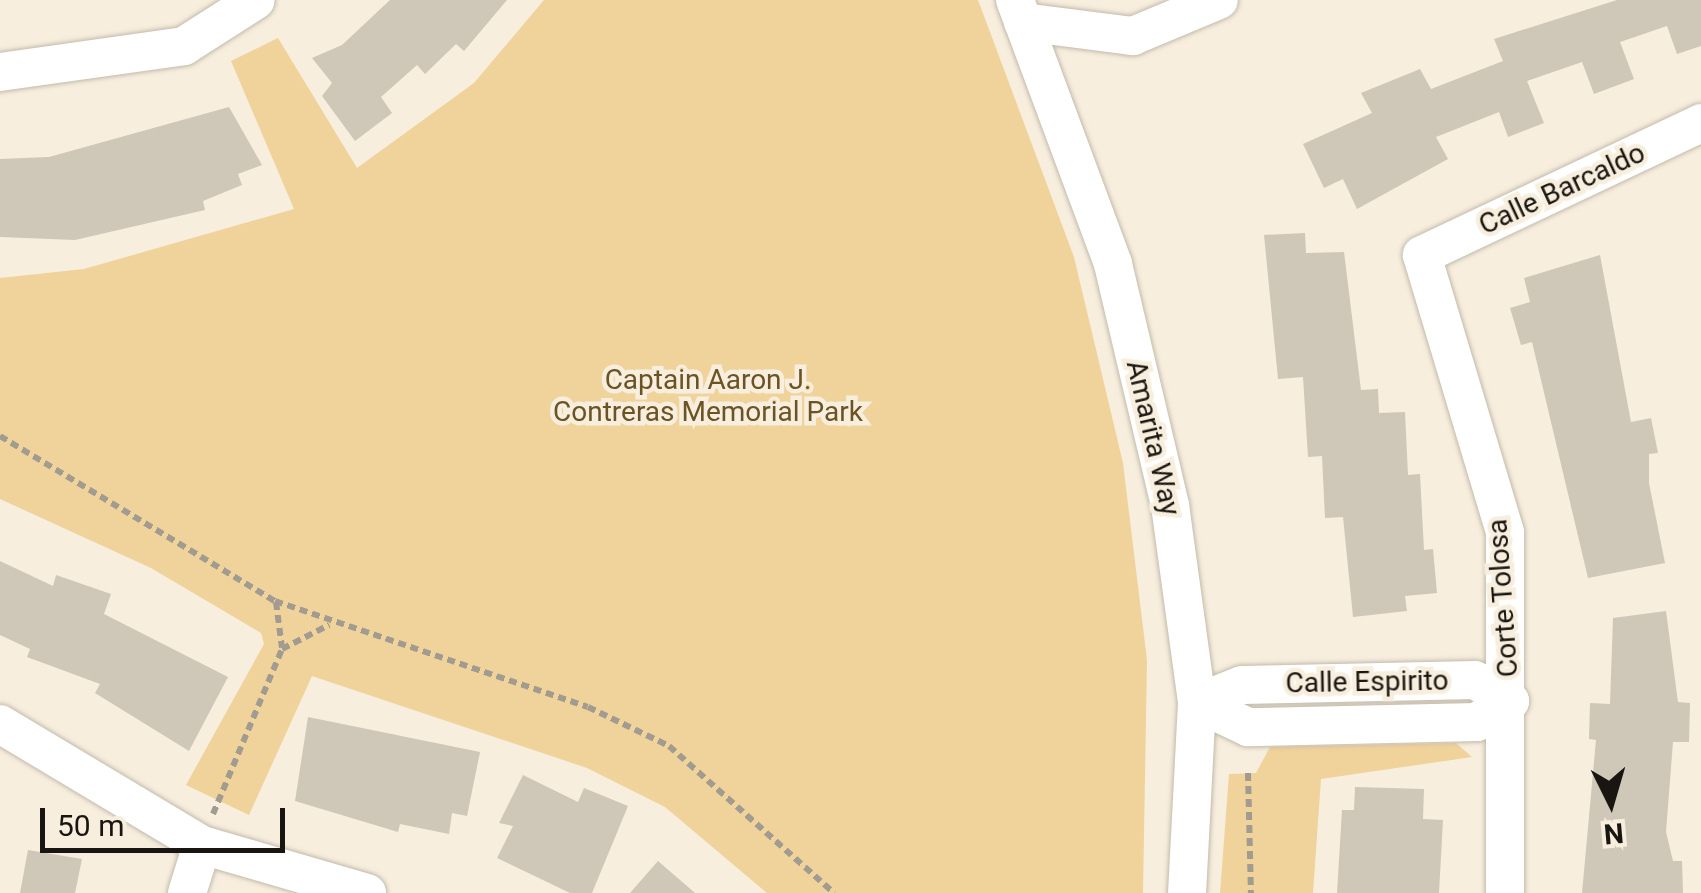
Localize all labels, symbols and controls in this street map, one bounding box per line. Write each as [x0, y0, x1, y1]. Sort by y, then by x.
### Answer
street label: Calle Barcaldo [1474, 136, 1650, 242]
street label: Amarita Way [1119, 357, 1187, 519]
park label: Captain Aaron J. Contreras Memorial Park [553, 363, 863, 429]
street label: Corte Tolosa [1481, 517, 1525, 679]
street label: Calle Espirito [1285, 664, 1449, 700]
north arrow [1561, 753, 1661, 853]
scale bar [45, 788, 290, 850]
text: 50 m [57, 808, 124, 843]
text: N [1602, 816, 1625, 851]

